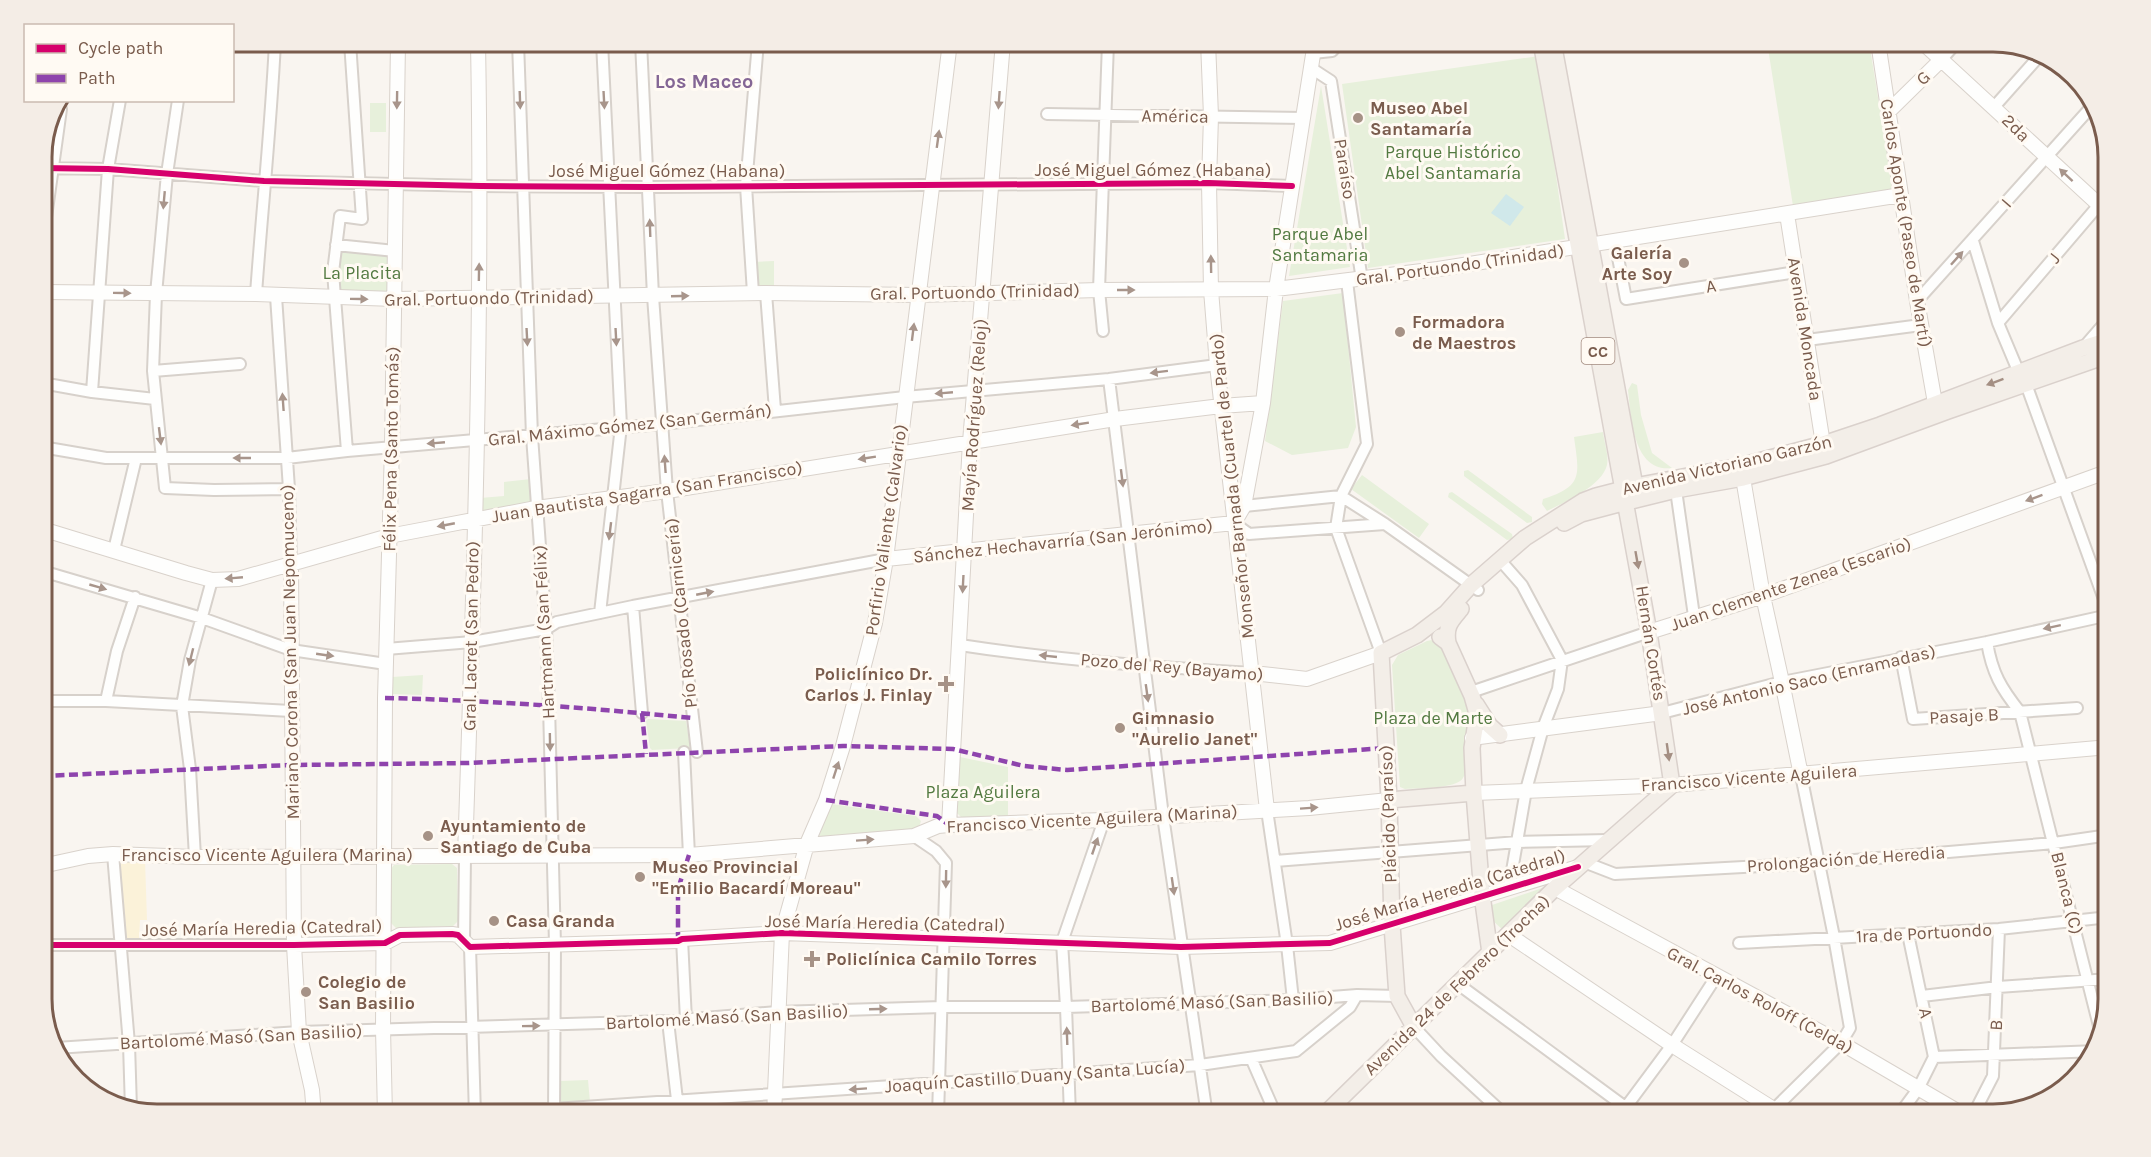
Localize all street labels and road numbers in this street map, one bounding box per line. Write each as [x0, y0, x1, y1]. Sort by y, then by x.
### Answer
street label: G [1911, 66, 1935, 90]
street label: Carlos Aponte (Paseo de Martí) [1875, 97, 1937, 349]
street label: América [1141, 104, 1209, 128]
street label: 2da [1997, 109, 2035, 147]
street label: Paraíso [1329, 137, 1361, 201]
street label: José Miguel Gómez (Habana) [1035, 159, 1271, 181]
street label: José Miguel Gómez (Habana) [549, 160, 785, 182]
street label: I [1996, 194, 2016, 212]
street label: Gral. Portuondo (Trinidad) [1355, 240, 1565, 290]
street label: J [2043, 248, 2065, 268]
street label: Avenida Moncada [1783, 256, 1827, 402]
street label: A [1704, 274, 1718, 298]
street label: Gral. Portuondo (Trinidad) [870, 279, 1080, 305]
street label: Gral. Portuondo (Trinidad) [384, 285, 594, 311]
street label: Mayía Rodríguez (Reloj) [956, 318, 992, 512]
street label: Monseñor Barnada (Cuartel de Pardo) [1205, 332, 1259, 640]
road number: CC [1582, 338, 1614, 364]
street label: Félix Pena (Santo Tomás) [378, 346, 404, 552]
street label: Gral. Máximo Gómez (San Germán) [487, 399, 773, 451]
street label: Porfirio Valiente (Calvario) [860, 423, 912, 637]
street label: Avenida Victoriano Garzón [1620, 430, 1834, 500]
street label: Juan Bautista Sagarra (San Francisco) [490, 457, 804, 527]
street label: Mariano Corona (San Juan Nepomuceno) [276, 484, 304, 820]
street label: Sánchez Hechavarría (San Jerónimo) [912, 514, 1214, 568]
street label: Pío Rosado (Carnicería) [660, 517, 702, 709]
street label: Juan Clemente Zenea (Escario) [1668, 532, 1914, 636]
street label: Gral. Lacret (San Pedro) [458, 541, 484, 731]
street label: Hartmann (San Félix) [528, 544, 560, 720]
street label: Hernán Cortés [1631, 584, 1671, 702]
street label: José Antonio Saco (Enramadas) [1680, 640, 1938, 720]
street label: Pozo del Rey (Bayamo) [1080, 648, 1264, 686]
street label: Pasaje B [1929, 703, 1999, 729]
street label: Plácido (Paraíso) [1375, 745, 1401, 883]
street label: Francisco Vicente Aguilera [1640, 759, 1858, 797]
street label: Francisco Vicente Aguilera (Marina) [946, 800, 1238, 838]
street label: Prolongación de Heredia [1746, 841, 1946, 877]
street label: Francisco Vicente Aguilera (Marina) [121, 844, 413, 866]
street label: José María Heredia (Catedral) [1332, 844, 1568, 936]
street label: Blanca (C) [2046, 849, 2088, 937]
street label: Avenida 24 de Febrero (Trocha) [1359, 890, 1555, 1080]
street label: José María Heredia (Catedral) [765, 910, 1005, 936]
street label: José María Heredia (Catedral) [142, 915, 382, 941]
street label: 1ra de Portuondo [1856, 918, 1992, 948]
street label: Gral. Carlos Roloff (Celda) [1663, 942, 1857, 1058]
street label: Bartolomé Masó (San Basilio) [1090, 987, 1334, 1017]
street label: Bartolomé Masó (San Basilio) [605, 1000, 849, 1034]
street label: A [1914, 1006, 1938, 1020]
street label: B [1985, 1019, 2007, 1031]
street label: Bartolomé Masó (San Basilio) [119, 1020, 363, 1054]
street label: Joaquín Castillo Duany (Santa Lucía) [884, 1055, 1186, 1097]

